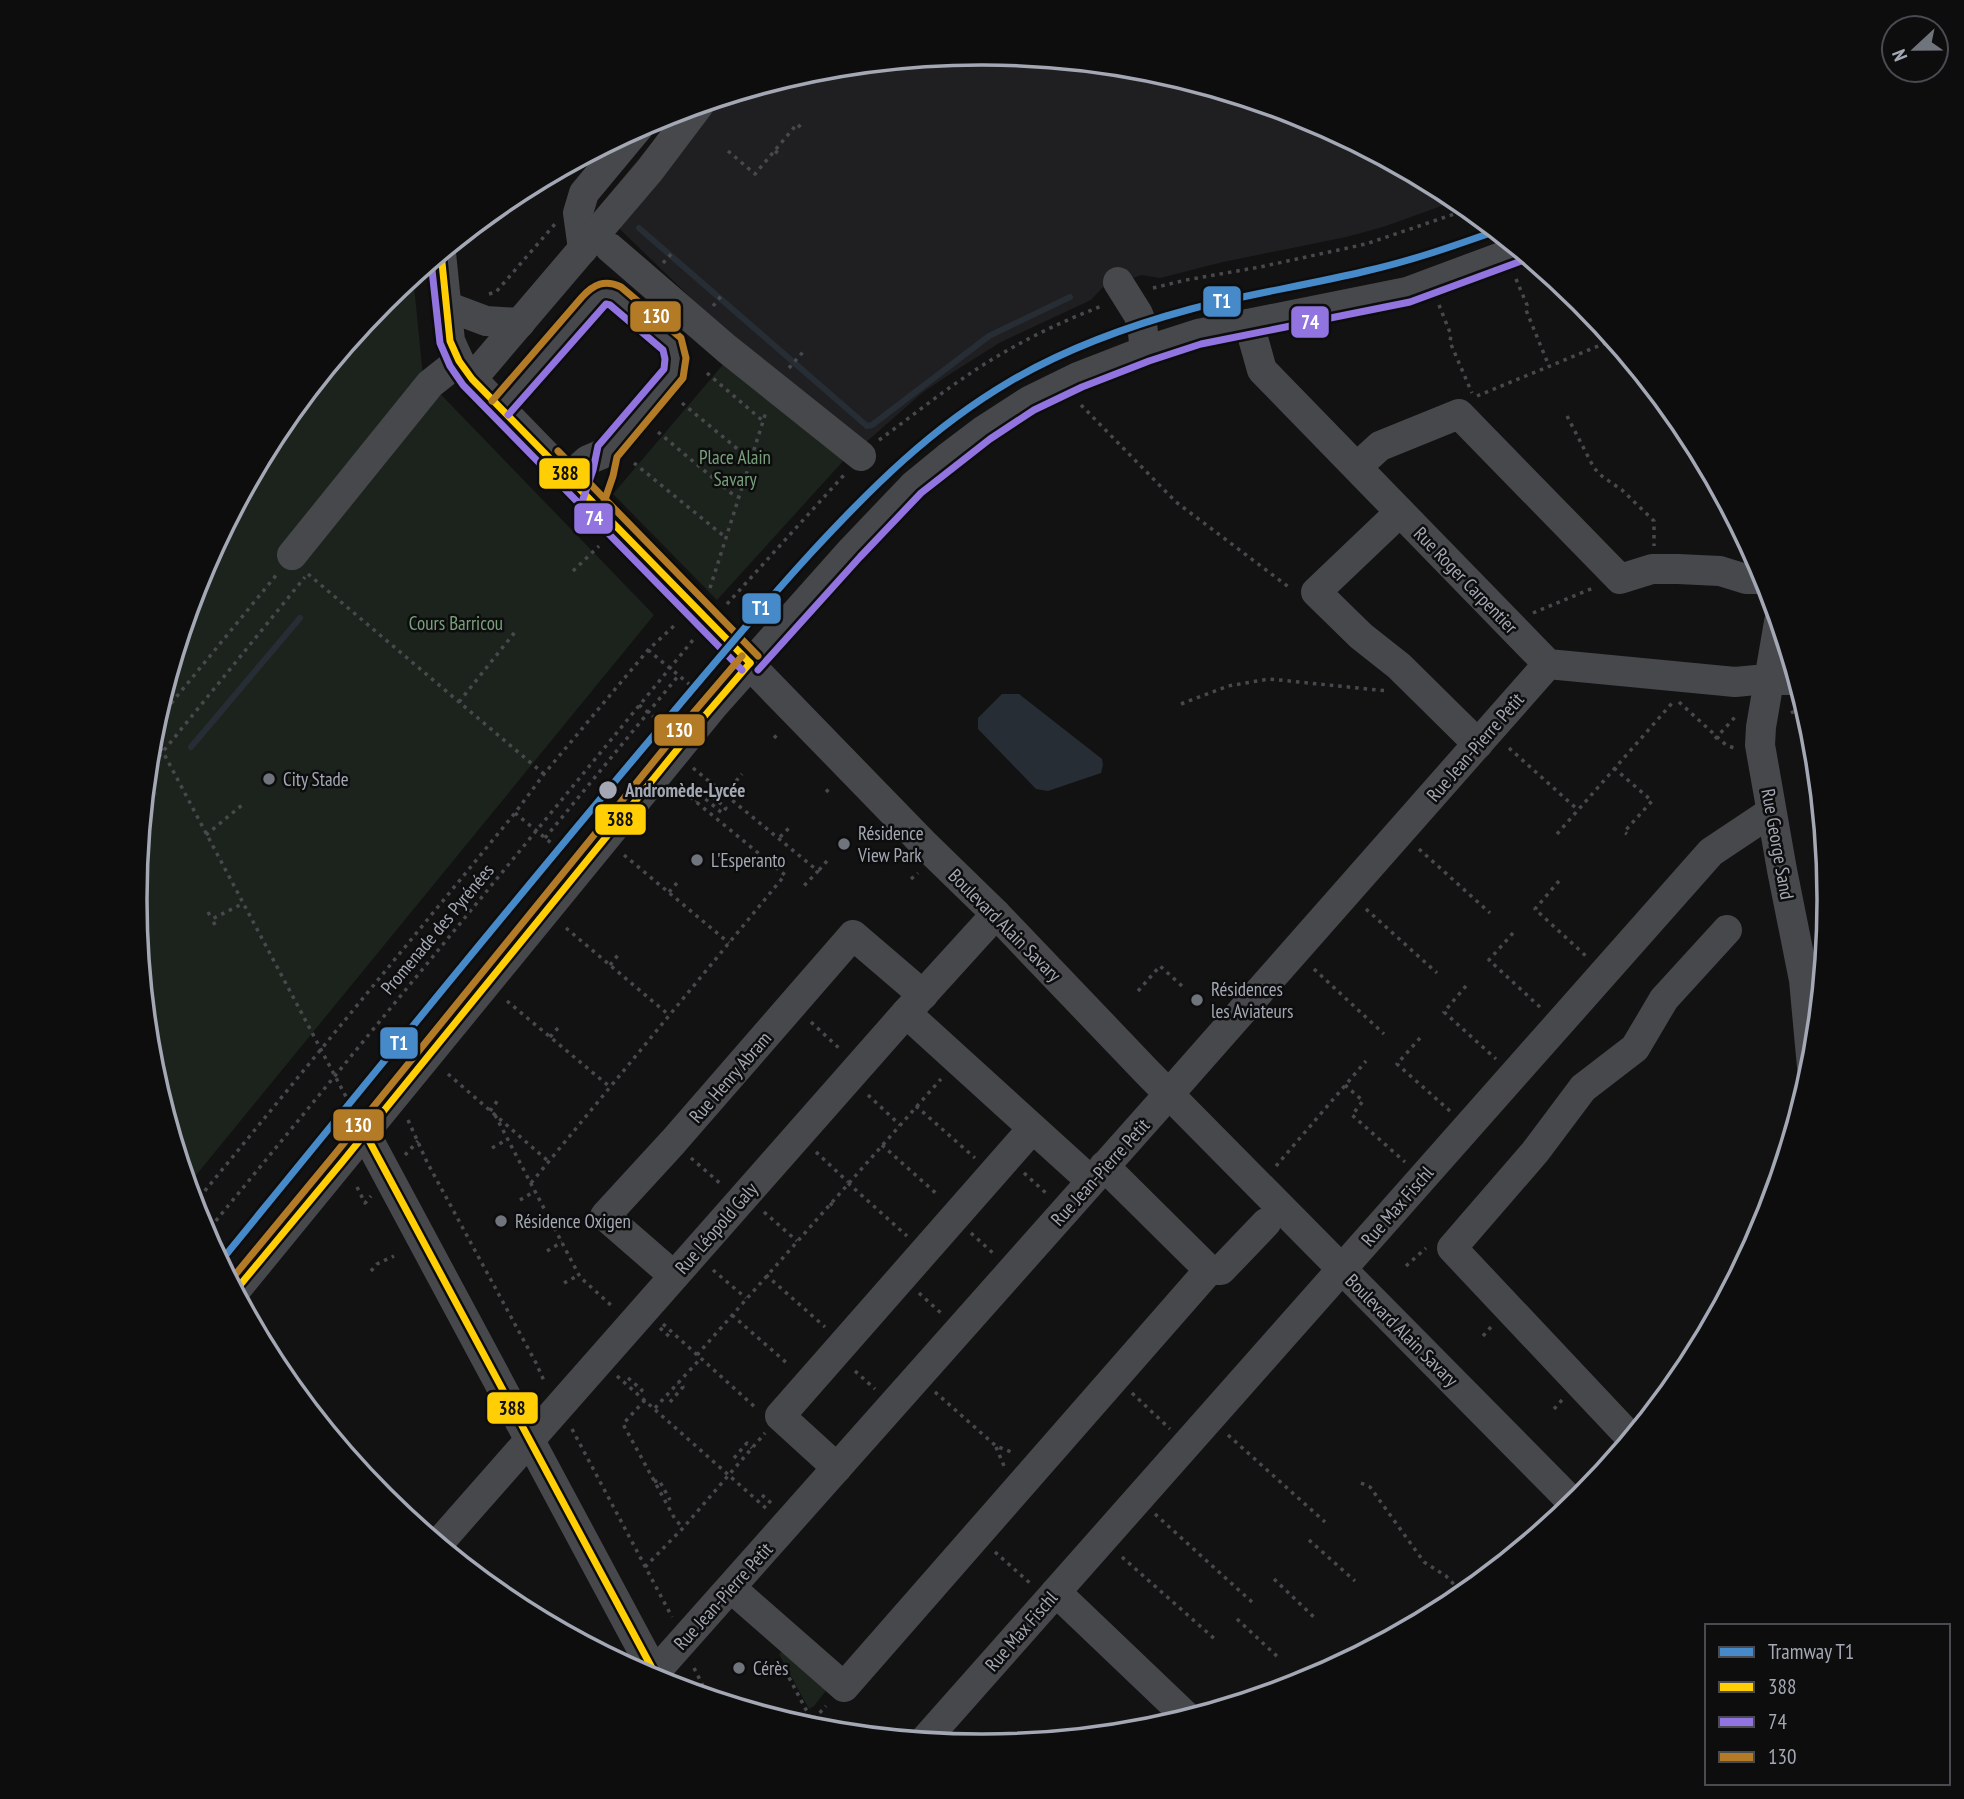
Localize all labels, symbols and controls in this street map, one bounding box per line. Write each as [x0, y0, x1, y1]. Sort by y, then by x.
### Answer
north arrow [1880, 14, 1950, 84]
text: N [1886, 46, 1912, 65]
line badge: T1 [1202, 285, 1242, 318]
text: T1 [1213, 289, 1231, 313]
line badge: 130 [629, 300, 682, 333]
text: 130 [642, 304, 670, 328]
line badge: 74 [1290, 305, 1330, 339]
text: 74 [1301, 310, 1319, 334]
park label: Place Alain Savary [699, 445, 771, 491]
line badge: 388 [538, 457, 591, 490]
text: 388 [551, 461, 579, 485]
line badge: 74 [573, 502, 614, 535]
text: 74 [585, 506, 603, 530]
street label: Rue Roger Carpentier [1409, 522, 1524, 639]
line badge: T1 [741, 592, 782, 625]
text: T1 [752, 596, 770, 620]
park label: Cours Barricou [409, 611, 503, 635]
street label: Rue Jean-Pierre Petit [1421, 687, 1529, 806]
line badge: 130 [653, 713, 706, 747]
text: 130 [665, 718, 693, 742]
place label: City Stade [283, 767, 349, 791]
marker: City Stade [261, 771, 277, 787]
place label: Andromède-Lycée [624, 778, 745, 802]
marker: Andromède-Lycée [597, 779, 619, 801]
street label: Rue George Sand [1756, 787, 1800, 901]
line badge: 388 [594, 803, 647, 836]
text: 388 [606, 807, 634, 831]
place label: Résidence View Park [857, 821, 924, 867]
marker: Résidence View Park [836, 836, 852, 852]
place label: L'Esperanto [711, 848, 786, 872]
marker: L'Esperanto [689, 852, 705, 868]
street label: Promenade des Pyrénées [375, 859, 499, 999]
street label: Boulevard Alain Savary [944, 864, 1067, 987]
place label: Résidences les Aviateurs [1211, 977, 1294, 1023]
marker: Résidences les Aviateurs [1189, 992, 1205, 1008]
line badge: T1 [379, 1026, 419, 1060]
street label: Rue Henry Abram [684, 1026, 776, 1128]
text: T1 [390, 1031, 408, 1055]
line badge: 130 [332, 1108, 385, 1142]
text: 130 [344, 1113, 372, 1137]
street label: Rue Jean-Pierre Petit [1045, 1113, 1155, 1231]
street label: Rue Max Fischl [1356, 1161, 1439, 1251]
street label: Rue Léopold Galy [670, 1177, 763, 1279]
place label: Résidence Oxigen [515, 1209, 631, 1233]
marker: Résidence Oxigen [493, 1213, 509, 1229]
street label: Boulevard Alain Savary [1341, 1269, 1464, 1392]
line badge: 388 [486, 1391, 539, 1425]
text: 388 [498, 1396, 526, 1420]
street label: Rue Jean-Pierre Petit [668, 1537, 778, 1655]
street label: Rue Max Fischl [980, 1586, 1063, 1676]
legend [1705, 1624, 1950, 1785]
text: Tramway T1 [1768, 1638, 1854, 1665]
place label: Cérès [753, 1656, 789, 1680]
marker: Cérès [731, 1660, 747, 1676]
text: 388 [1768, 1673, 1796, 1700]
text: 74 [1768, 1708, 1787, 1735]
text: 130 [1768, 1743, 1796, 1770]

